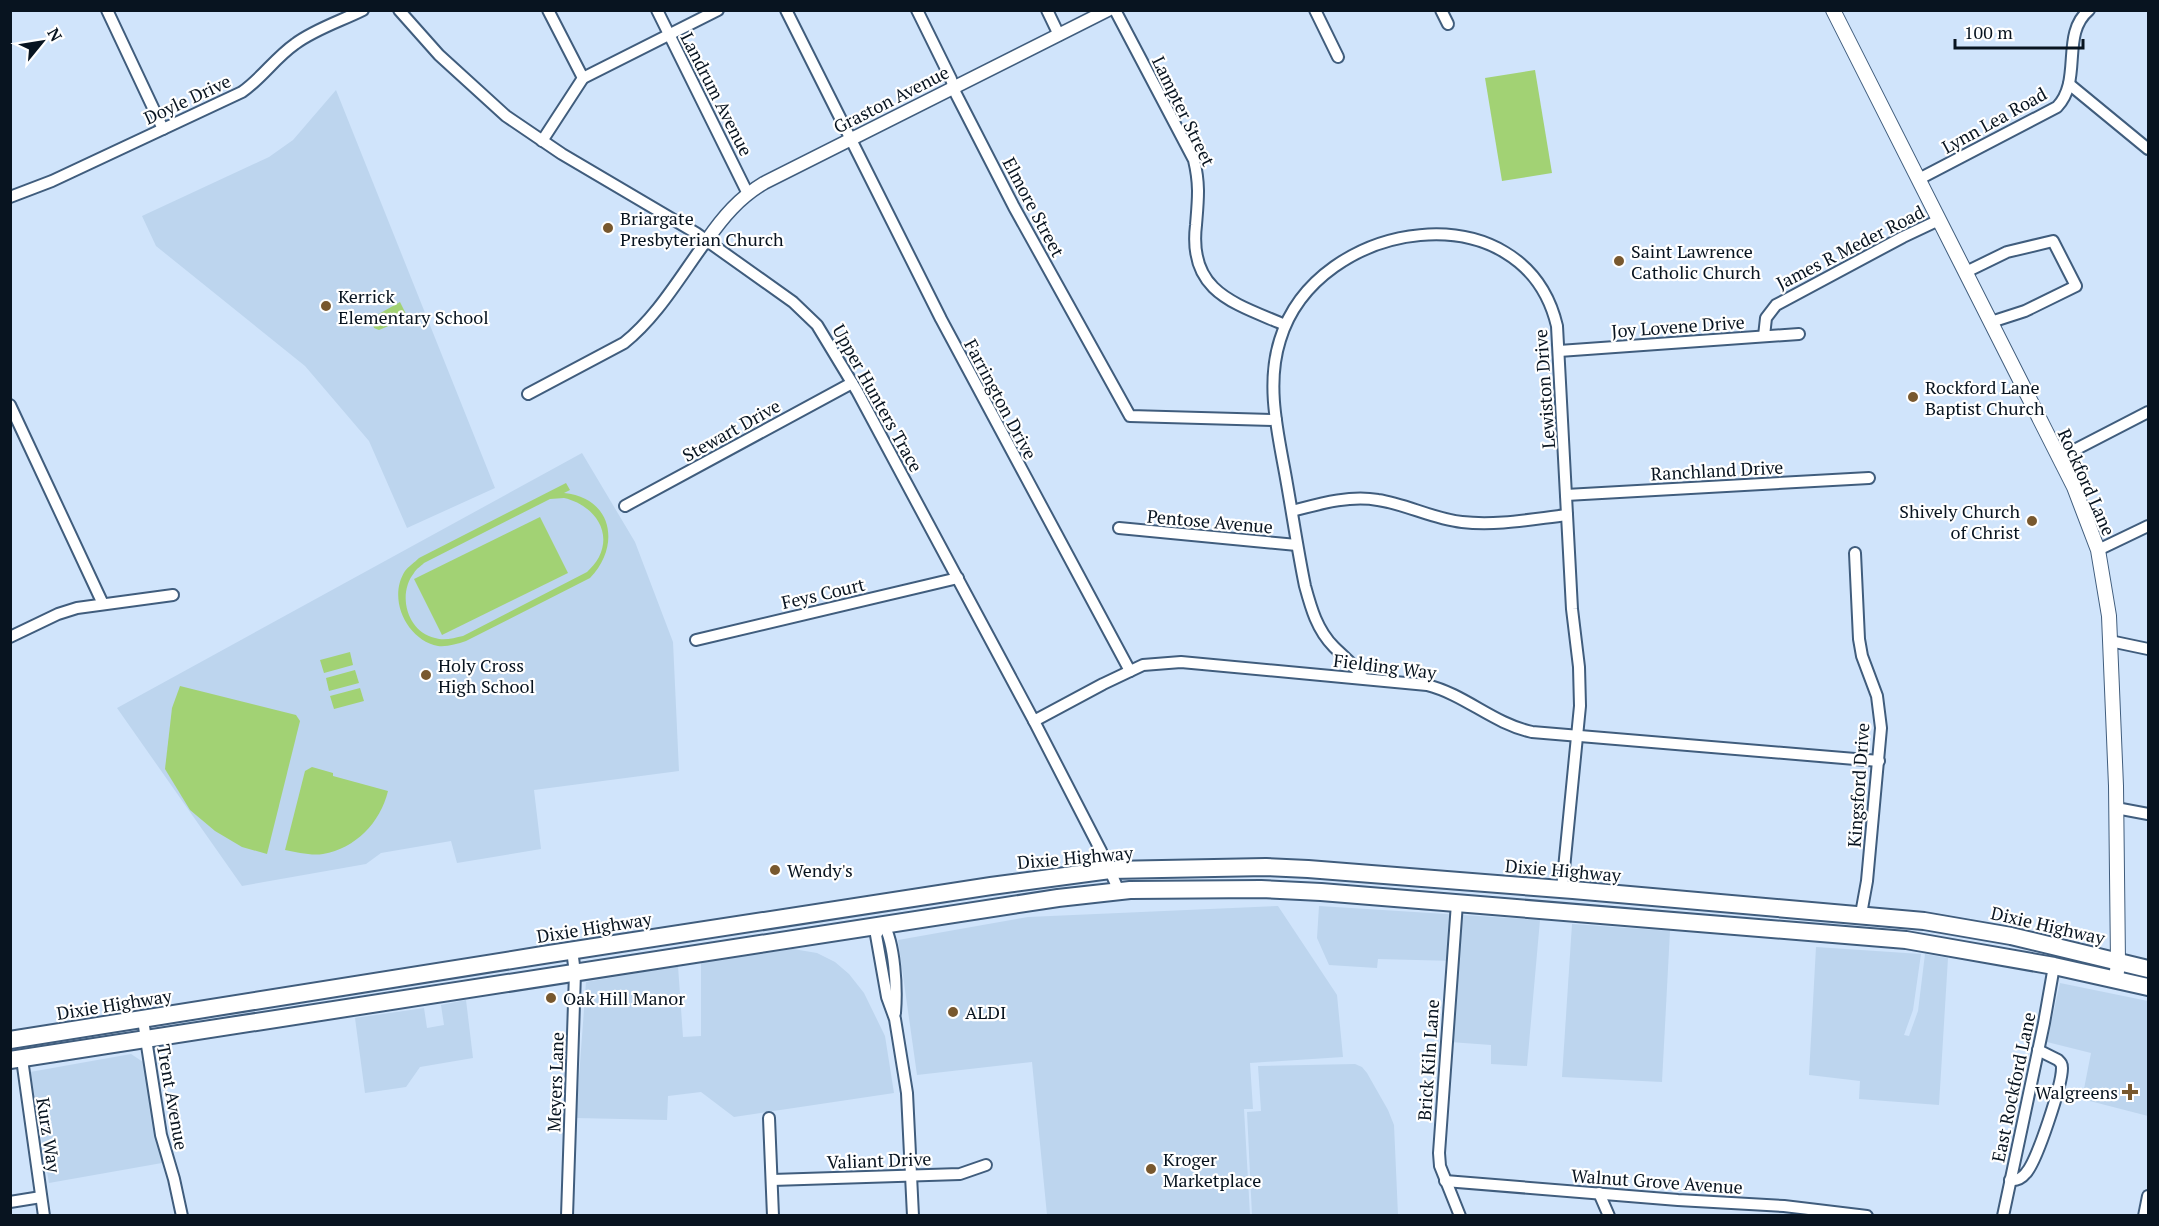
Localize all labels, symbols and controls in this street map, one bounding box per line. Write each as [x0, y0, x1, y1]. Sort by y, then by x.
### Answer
north arrow [12, 12, 72, 72]
scale bar [1955, 12, 2082, 50]
text: 100 m [1964, 20, 2013, 44]
text: N [42, 24, 68, 45]
street label: Landrum Avenue [676, 28, 758, 160]
street label: Lampter Street [1147, 52, 1221, 170]
street label: Graston Avenue [829, 60, 953, 138]
street label: Doyle Drive [140, 68, 234, 130]
street label: Lynn Lea Road [1937, 81, 2051, 159]
street label: Elmore Street [998, 153, 1071, 261]
street label: James R Meder Road [1772, 199, 1928, 295]
place label: Briargate Presbyterian Church [620, 206, 784, 251]
marker: Briargate Presbyterian Church [601, 221, 615, 235]
place label: Saint Lawrence Catholic Church [1631, 239, 1761, 284]
marker: Saint Lawrence Catholic Church [1612, 254, 1626, 268]
place label: Kerrick Elementary School [338, 284, 489, 329]
marker: Kerrick Elementary School [319, 299, 333, 313]
street label: Joy Lovene Drive [1610, 309, 1746, 343]
street label: Upper Hunters Trace [827, 320, 929, 476]
street label: Lewiston Drive [1528, 328, 1560, 450]
street label: Farrington Drive [959, 335, 1043, 463]
place label: Rockford Lane Baptist Church [1925, 375, 2045, 420]
marker: Rockford Lane Baptist Church [1906, 390, 1920, 404]
street label: Stewart Drive [678, 393, 784, 467]
street label: Rockford Lane [2053, 425, 2121, 539]
street label: Ranchland Drive [1650, 455, 1784, 485]
place label: Shively Church of Christ [1899, 499, 2020, 544]
street label: Pentose Avenue [1146, 504, 1274, 538]
marker: Shively Church of Christ [2025, 514, 2039, 528]
street label: Feys Court [779, 572, 867, 614]
street label: Fielding Way [1332, 648, 1439, 684]
place label: Holy Cross High School [438, 653, 535, 698]
marker: Holy Cross High School [419, 668, 433, 682]
street label: Kingsford Drive [1842, 722, 1874, 848]
street label: Dixie Highway [1016, 840, 1135, 874]
street label: Dixie Highway [1504, 853, 1623, 887]
place label: Wendy's [787, 858, 853, 882]
marker: Wendy's [768, 863, 782, 877]
street label: Dixie Highway [1989, 900, 2108, 950]
street label: Dixie Highway [535, 906, 654, 948]
street label: Dixie Highway [55, 983, 174, 1025]
place label: Oak Hill Manor [563, 986, 685, 1010]
marker: Oak Hill Manor [544, 991, 558, 1005]
street label: Brick Kiln Lane [1412, 998, 1444, 1122]
place label: ALDI [965, 1000, 1006, 1024]
marker: ALDI [946, 1005, 960, 1019]
street label: East Rockford Lane [1985, 1010, 2041, 1164]
street label: Meyers Lane [541, 1032, 569, 1132]
street label: Trent Avenue [152, 1042, 194, 1152]
place label: Walgreens [2035, 1080, 2118, 1104]
marker: Walgreens [2123, 1085, 2137, 1099]
street label: Kurz Way [31, 1096, 67, 1175]
street label: Valiant Drive [826, 1146, 932, 1174]
place label: Kroger Marketplace [1163, 1147, 1261, 1192]
marker: Kroger Marketplace [1144, 1162, 1158, 1176]
street label: Walnut Grove Avenue [1570, 1163, 1744, 1199]

